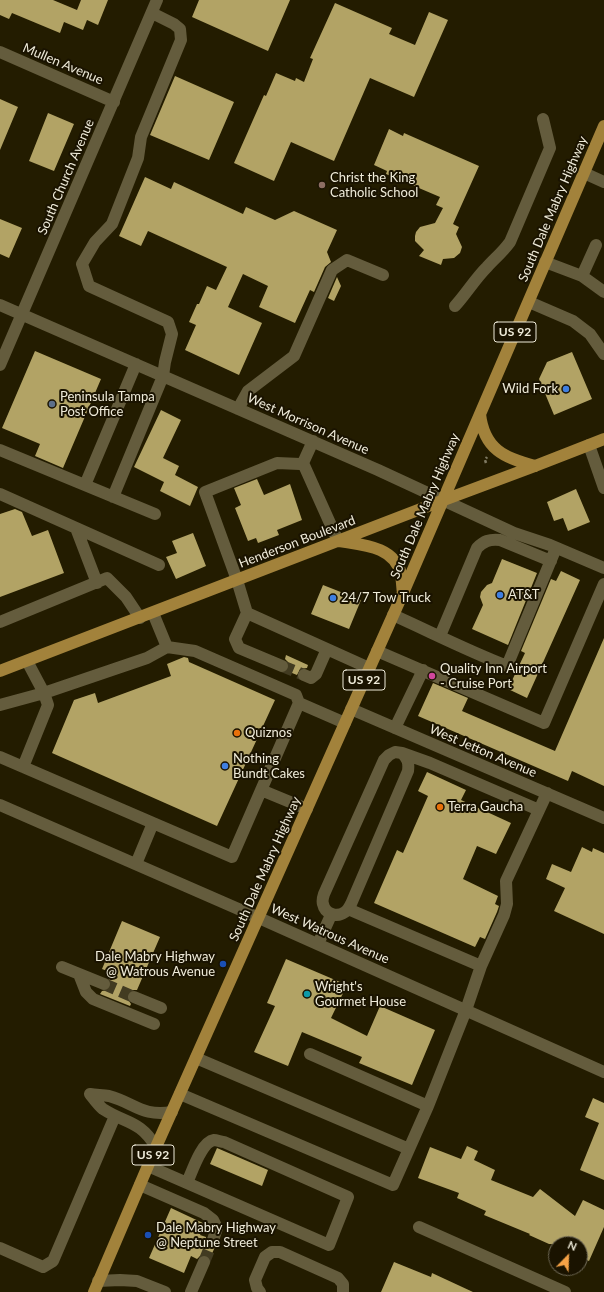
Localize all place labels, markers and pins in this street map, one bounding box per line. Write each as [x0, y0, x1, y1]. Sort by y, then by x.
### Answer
place label: Christ the King Catholic School [330, 170, 418, 201]
marker: Christ the King Catholic School [317, 180, 327, 190]
place label: Wild Fork [502, 381, 558, 397]
marker: Wild Fork [561, 384, 571, 394]
place label: Peninsula Tampa Post Office [60, 389, 155, 420]
marker: Peninsula Tampa Post Office [47, 399, 57, 409]
place label: AT&T [508, 587, 539, 603]
place label: 24/7 Tow Truck [341, 590, 431, 606]
marker: AT&T [495, 590, 505, 600]
marker: 24/7 Tow Truck [328, 593, 338, 603]
place label: Quality Inn Airport - Cruise Port [440, 661, 547, 692]
marker: Quality Inn Airport - Cruise Port [427, 671, 437, 681]
place label: Quiznos [245, 725, 292, 741]
marker: Quiznos [232, 728, 242, 738]
place label: Nothing Bundt Cakes [233, 751, 305, 782]
marker: Nothing Bundt Cakes [220, 761, 230, 771]
place label: Terra Gaucha [448, 799, 523, 815]
marker: Terra Gaucha [435, 802, 445, 812]
place label: Dale Mabry Highway @ Watrous Avenue [95, 949, 215, 980]
marker: Dale Mabry Highway @ Watrous Avenue [218, 959, 228, 969]
place label: Wright's Gourmet House [315, 979, 406, 1010]
marker: Wright's Gourmet House [302, 989, 312, 999]
place label: Dale Mabry Highway @ Neptune Street [156, 1220, 276, 1251]
marker: Dale Mabry Highway @ Neptune Street [143, 1230, 153, 1240]

